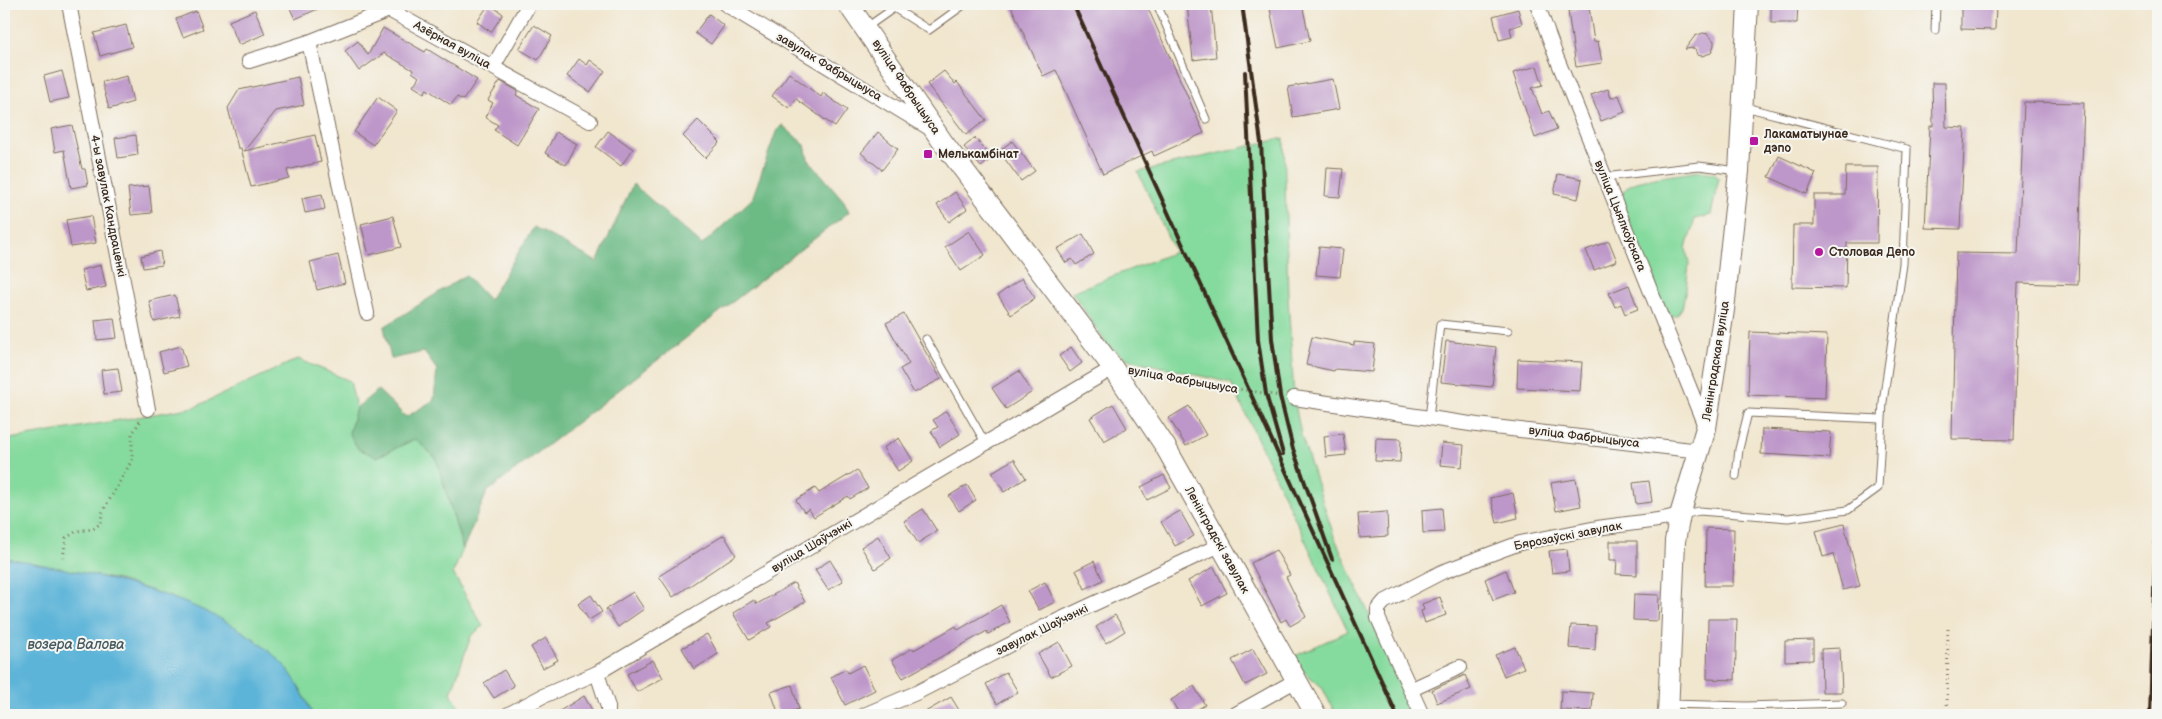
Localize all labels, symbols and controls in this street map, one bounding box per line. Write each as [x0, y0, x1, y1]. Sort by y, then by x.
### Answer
street label: Азёрная вуліца [410, 17, 493, 72]
street label: завулак Фабрыцыуса [773, 29, 885, 105]
street label: вуліца Фабрыцыуса [869, 37, 943, 137]
place label: Лакаматыунае дэпо [1763, 127, 1848, 156]
street label: 4-ы завулак Кандраценкі [87, 134, 129, 278]
marker: Лакаматыунае дэпо [1748, 135, 1760, 147]
place label: Мелькамбінат [938, 147, 1019, 162]
marker: Мелькамбінат [922, 148, 934, 160]
street label: вуліца Цыялкоўскага [1591, 158, 1649, 274]
place label: Столовая Депо [1829, 245, 1915, 260]
marker: Столовая Депо [1813, 246, 1825, 258]
street label: Ленінградская вуліца [1699, 300, 1733, 423]
street label: вуліца Фабрыцыуса [1127, 363, 1239, 397]
street label: вуліца Фабрыцыуса [1528, 423, 1640, 451]
street label: Ленінградскі завулак [1181, 483, 1253, 597]
street label: вуліца Шаўчэнкі [769, 516, 855, 576]
street label: Бярозаўскі завулак [1513, 518, 1624, 554]
street label: завулак Шаўчэнкі [993, 601, 1091, 659]
water label: возера Валова [27, 636, 125, 653]

